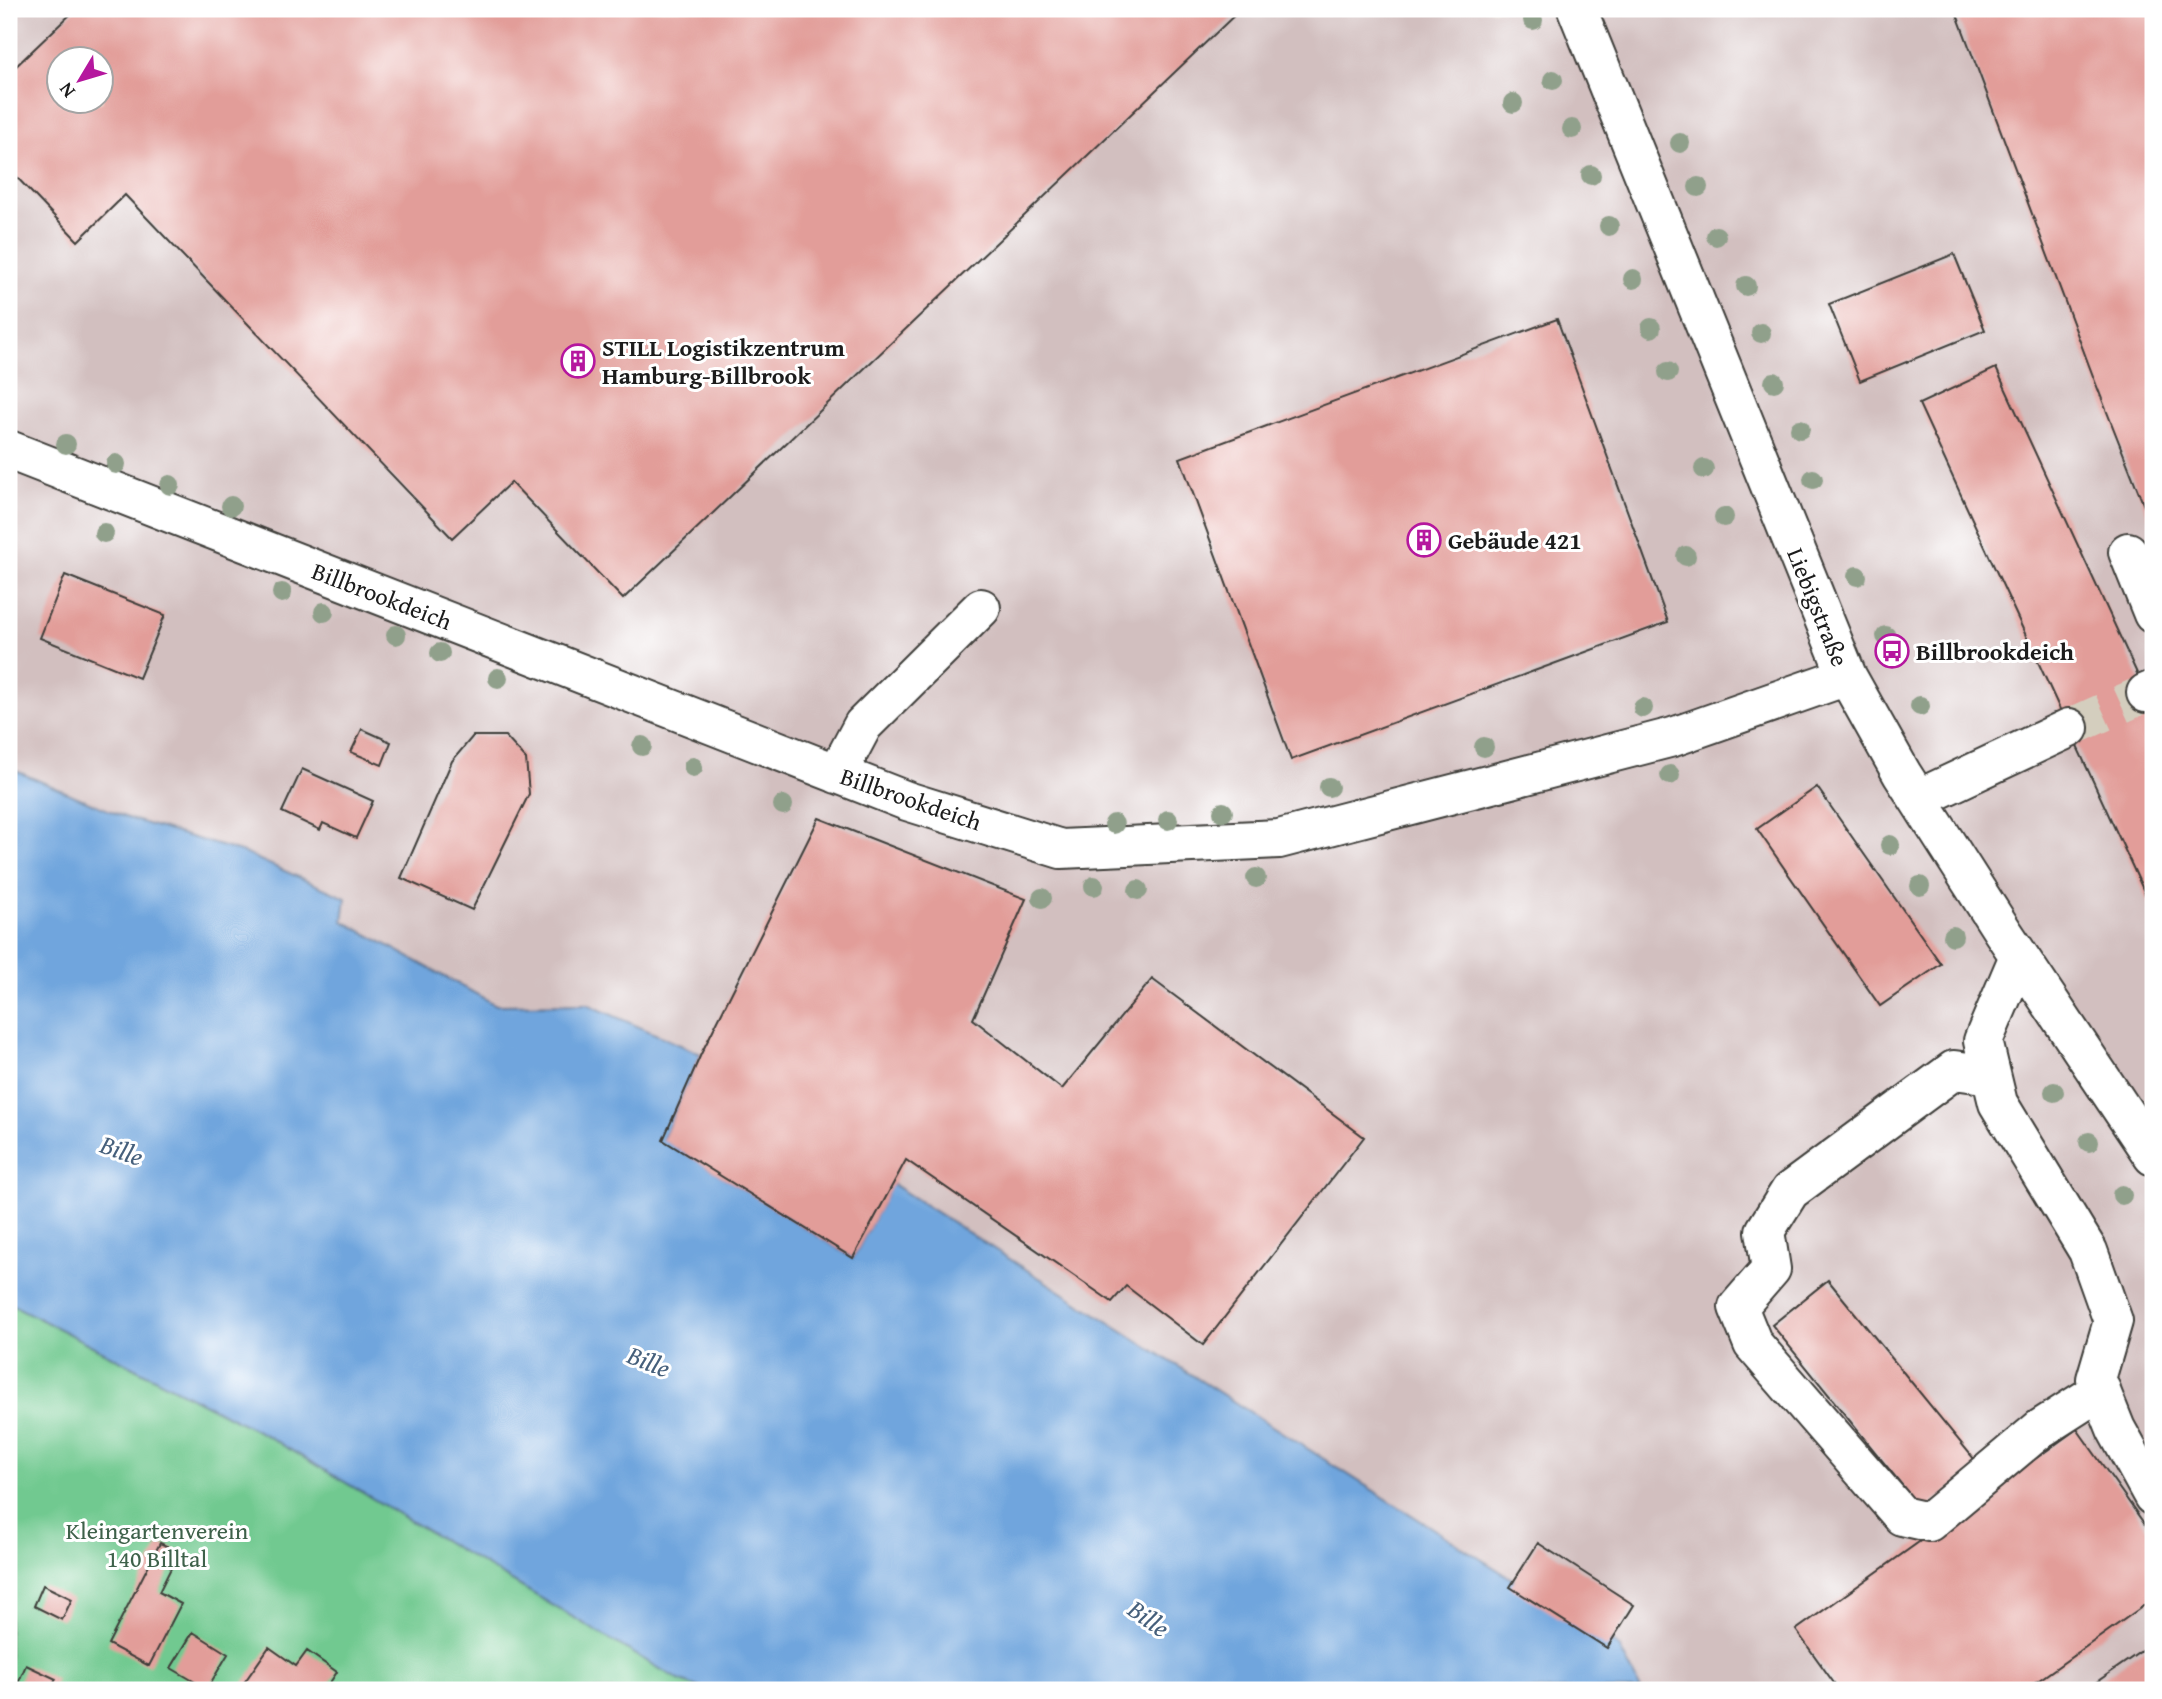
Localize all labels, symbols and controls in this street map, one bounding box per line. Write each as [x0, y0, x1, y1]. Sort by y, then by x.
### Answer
north arrow [46, 46, 116, 116]
text: N [51, 77, 82, 104]
place label: STILL Logistikzentrum Hamburg-Billbrook [602, 330, 845, 393]
building icon: STILL Logistikzentrum Hamburg-Billbrook [559, 342, 597, 380]
building icon: Gebäude 421 [1405, 521, 1443, 559]
place label: Gebäude 421 [1448, 523, 1582, 558]
street label: Liebigstraße [1778, 542, 1858, 672]
street label: Billbrookdeich [307, 553, 457, 639]
bus stop icon: Billbrookdeich [1873, 632, 1911, 670]
place label: Billbrookdeich [1916, 634, 2074, 669]
street label: Billbrookdeich [836, 759, 987, 840]
water label: Bille [94, 1124, 149, 1176]
water label: Bille [621, 1334, 676, 1387]
park label: Kleingartenverein 140 Billtal [66, 1513, 249, 1576]
water label: Bille [1119, 1589, 1178, 1646]

